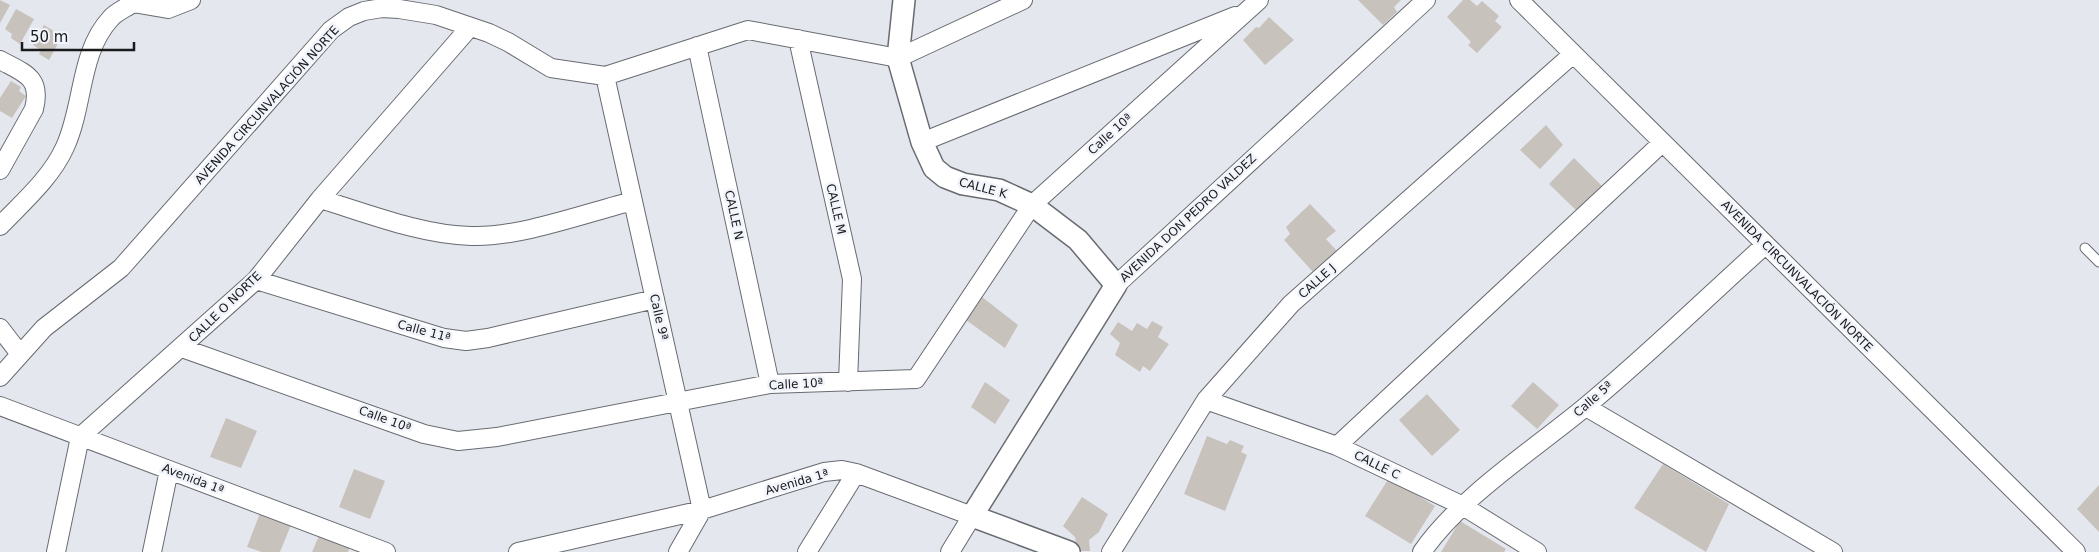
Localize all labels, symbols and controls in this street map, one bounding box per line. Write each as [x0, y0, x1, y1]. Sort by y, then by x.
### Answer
scale bar [22, 20, 135, 52]
street label: AVENIDA CIRCUNVALACIÓN NORTE [191, 22, 342, 187]
text: 50 m [30, 28, 68, 46]
street label: Calle 10ª [1085, 111, 1135, 157]
street label: AVENIDA DON PEDRO VALDEZ [1117, 151, 1259, 285]
street label: CALLE K [957, 175, 1010, 201]
street label: CALLE M [823, 182, 849, 236]
street label: CALLE N [722, 189, 746, 241]
street label: AVENIDA CIRCUNVALACIÓN NORTE [1718, 197, 1876, 355]
street label: CALLE J [1296, 261, 1338, 301]
street label: CALLE O NORTE [186, 269, 264, 345]
street label: Calle 9ª [647, 293, 671, 341]
street label: Calle 11ª [396, 317, 452, 345]
street label: Calle 10ª [768, 376, 824, 392]
street label: Calle 5ª [1571, 378, 1615, 420]
street label: Calle 10ª [357, 403, 413, 435]
street label: CALLE C [1352, 448, 1402, 482]
street label: Avenida 1ª [160, 461, 226, 497]
street label: Avenida 1ª [764, 466, 830, 498]

